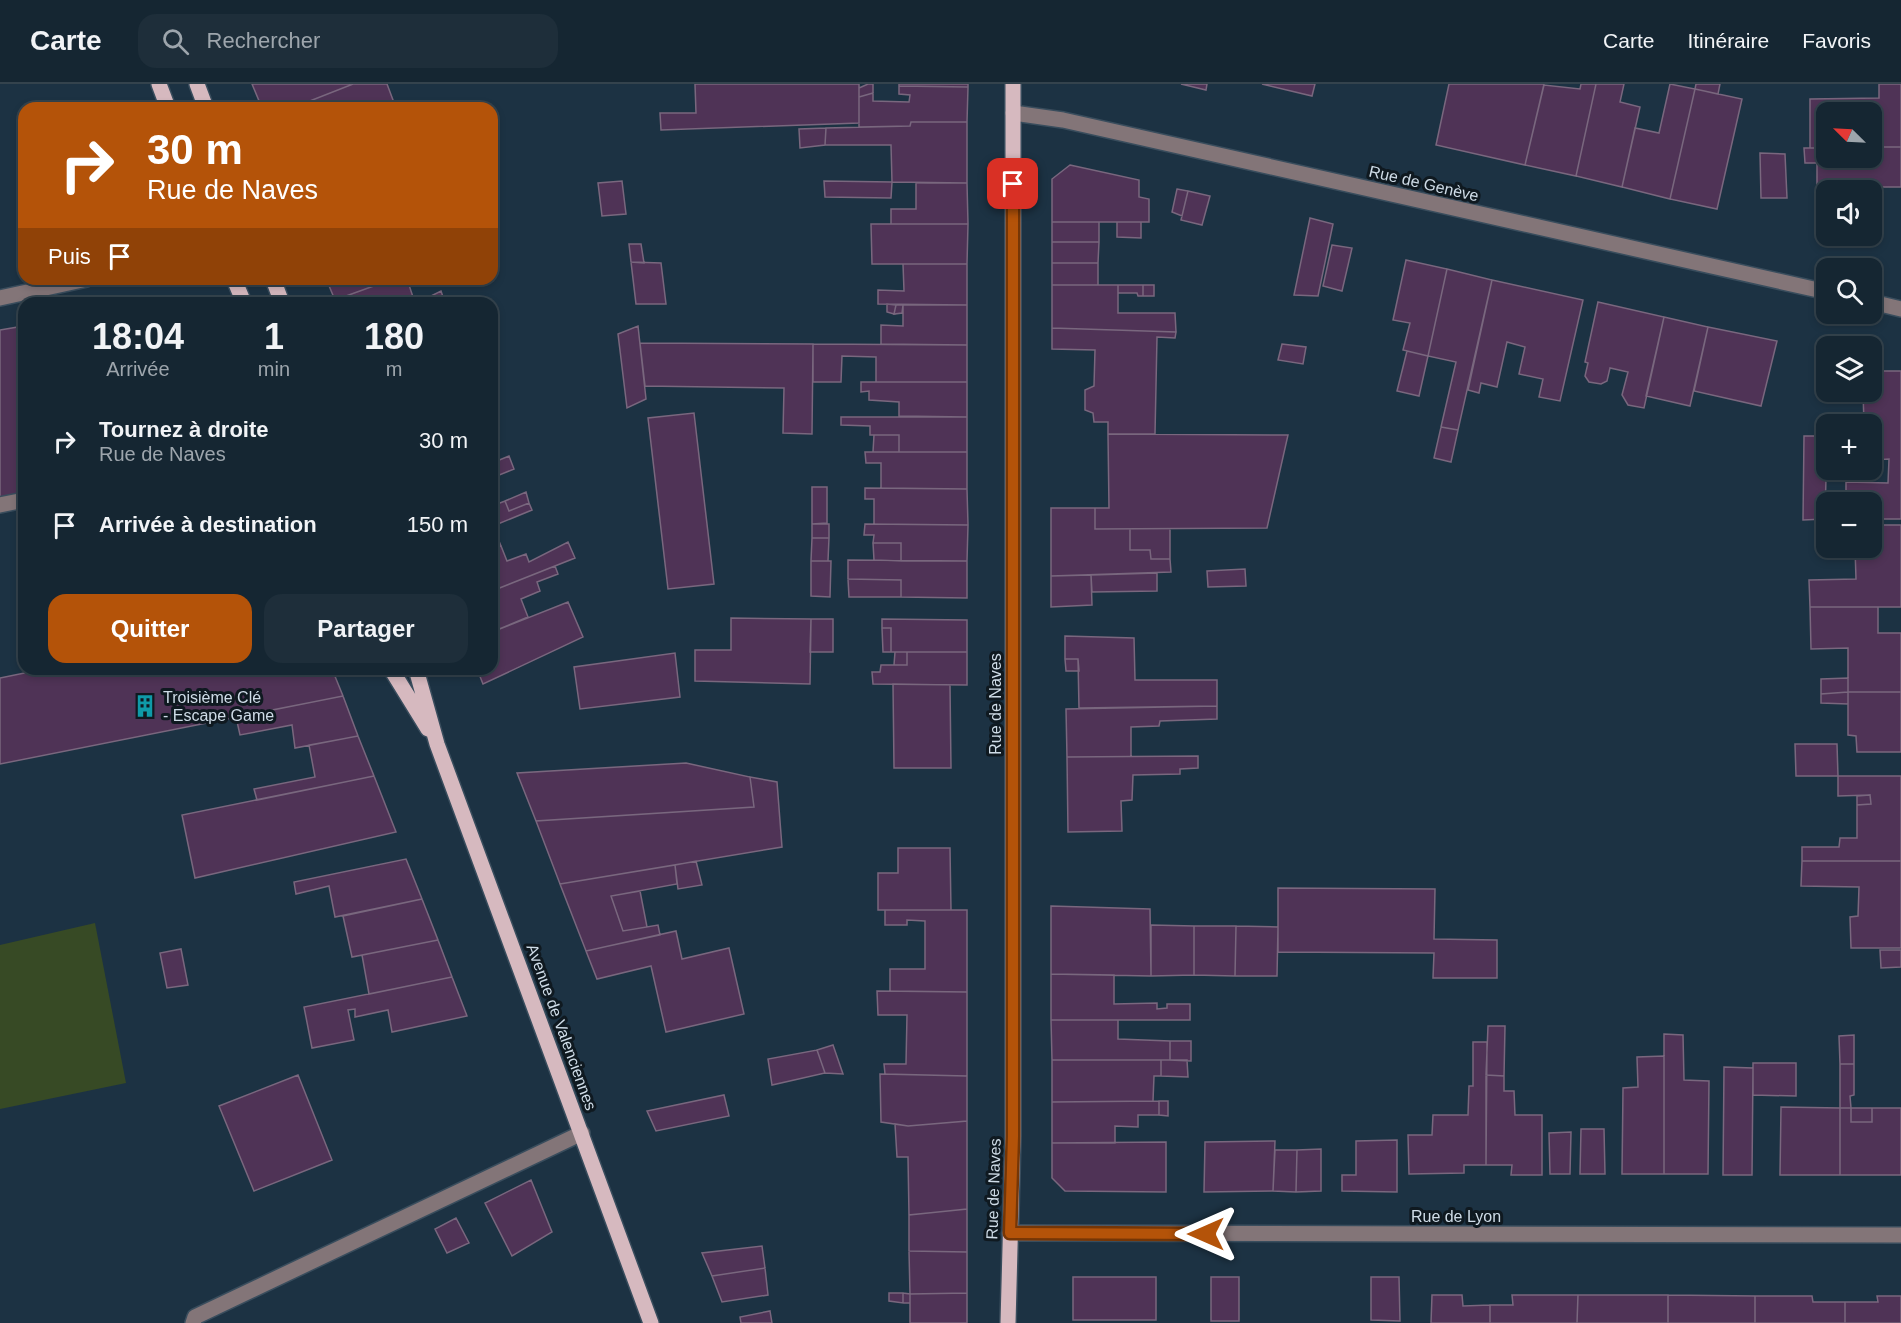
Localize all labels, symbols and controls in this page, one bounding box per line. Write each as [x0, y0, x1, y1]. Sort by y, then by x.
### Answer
search box [138, 14, 558, 68]
text: Carte [30, 25, 102, 56]
icon: search [159, 25, 192, 58]
text: Rechercher [207, 28, 320, 53]
text: Carte [1603, 29, 1654, 52]
text: Itinéraire [1687, 29, 1769, 52]
text: Favoris [1802, 29, 1871, 52]
north arrow [1816, 102, 1882, 168]
map controls [1816, 102, 1882, 558]
icon: right [48, 126, 126, 204]
text: 30 m [147, 126, 243, 173]
pin [987, 158, 1038, 209]
street label: Rue de Genève [1367, 163, 1481, 204]
icon: arrive [996, 167, 1029, 200]
text: Rue de Naves [147, 175, 318, 205]
button: sound [1816, 180, 1882, 246]
icon: arrive [103, 240, 136, 273]
text: Puis [48, 244, 91, 269]
button: search [1816, 258, 1882, 324]
text: 18:04 [92, 316, 184, 357]
text: 1 [264, 316, 284, 357]
text: 180 [364, 316, 424, 357]
button: layers [1816, 336, 1882, 402]
text: Arrivée [106, 358, 170, 380]
text: min [258, 358, 290, 380]
text: m [386, 358, 402, 380]
button: + [1816, 414, 1882, 480]
text: Tournez à droite [99, 417, 269, 442]
icon: right [48, 425, 81, 458]
text: 30 m [419, 428, 468, 453]
text: Rue de Naves [99, 443, 226, 465]
button: − [1816, 492, 1882, 558]
icon: arrive [48, 509, 81, 542]
text: Arrivée à destination [99, 512, 317, 537]
text: 150 m [407, 512, 468, 537]
button: Quitter [48, 594, 252, 663]
button: Partager [264, 594, 468, 663]
street label: Rue de Naves [987, 653, 1004, 755]
place label: Troisième Clé - Escape Game [163, 689, 274, 724]
building icon: Troisième Clé - Escape Game [132, 693, 158, 719]
street label: Avenue de Valenciennes [524, 942, 600, 1113]
street label: Rue de Naves [983, 1138, 1004, 1240]
position arrow [1174, 1202, 1238, 1266]
street label: Rue de Lyon [1411, 1208, 1501, 1225]

